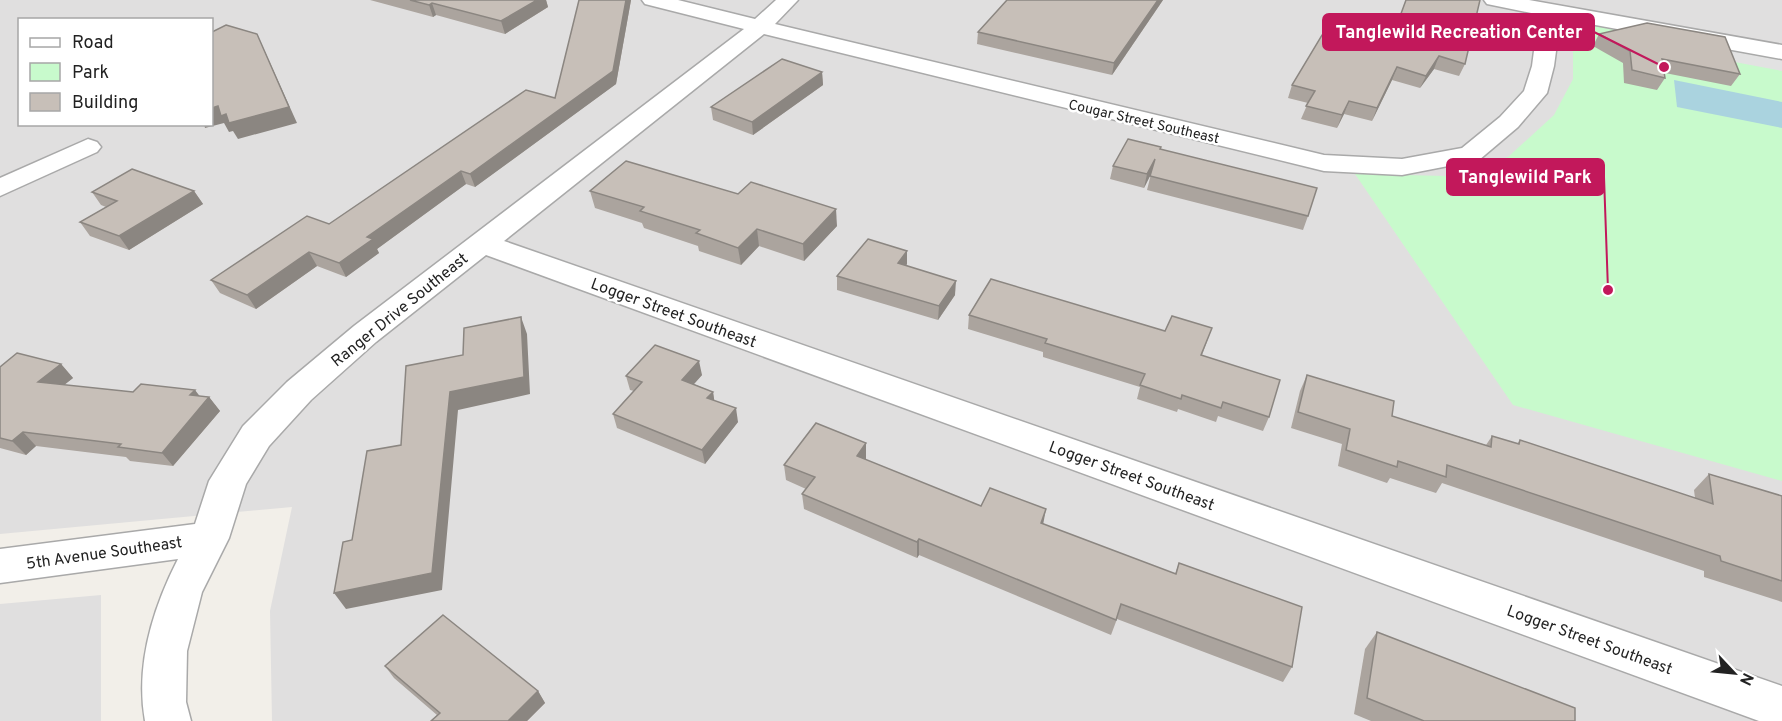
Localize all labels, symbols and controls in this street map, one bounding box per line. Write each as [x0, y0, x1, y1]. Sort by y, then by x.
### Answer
callout: Tanglewild Recreation Center [1323, 14, 1594, 50]
legend [18, 18, 213, 126]
text: Tanglewild Recreation Center [1336, 22, 1583, 45]
text: Road [72, 32, 114, 55]
text: Park [72, 62, 109, 85]
text: Building [72, 92, 138, 115]
street label: Cougar Street Southeast [1067, 97, 1221, 148]
callout: Tanglewild Park [1447, 159, 1604, 195]
text: Tanglewild Park [1458, 167, 1592, 190]
street label: Ranger Drive Southeast [328, 249, 473, 372]
street label: Logger Street Southeast [588, 275, 759, 353]
street label: Logger Street Southeast [1046, 438, 1217, 516]
street label: 5th Avenue Southeast [25, 533, 184, 575]
street label: Logger Street Southeast [1504, 602, 1675, 680]
north arrow [1704, 643, 1764, 703]
text: N [1734, 669, 1757, 688]

